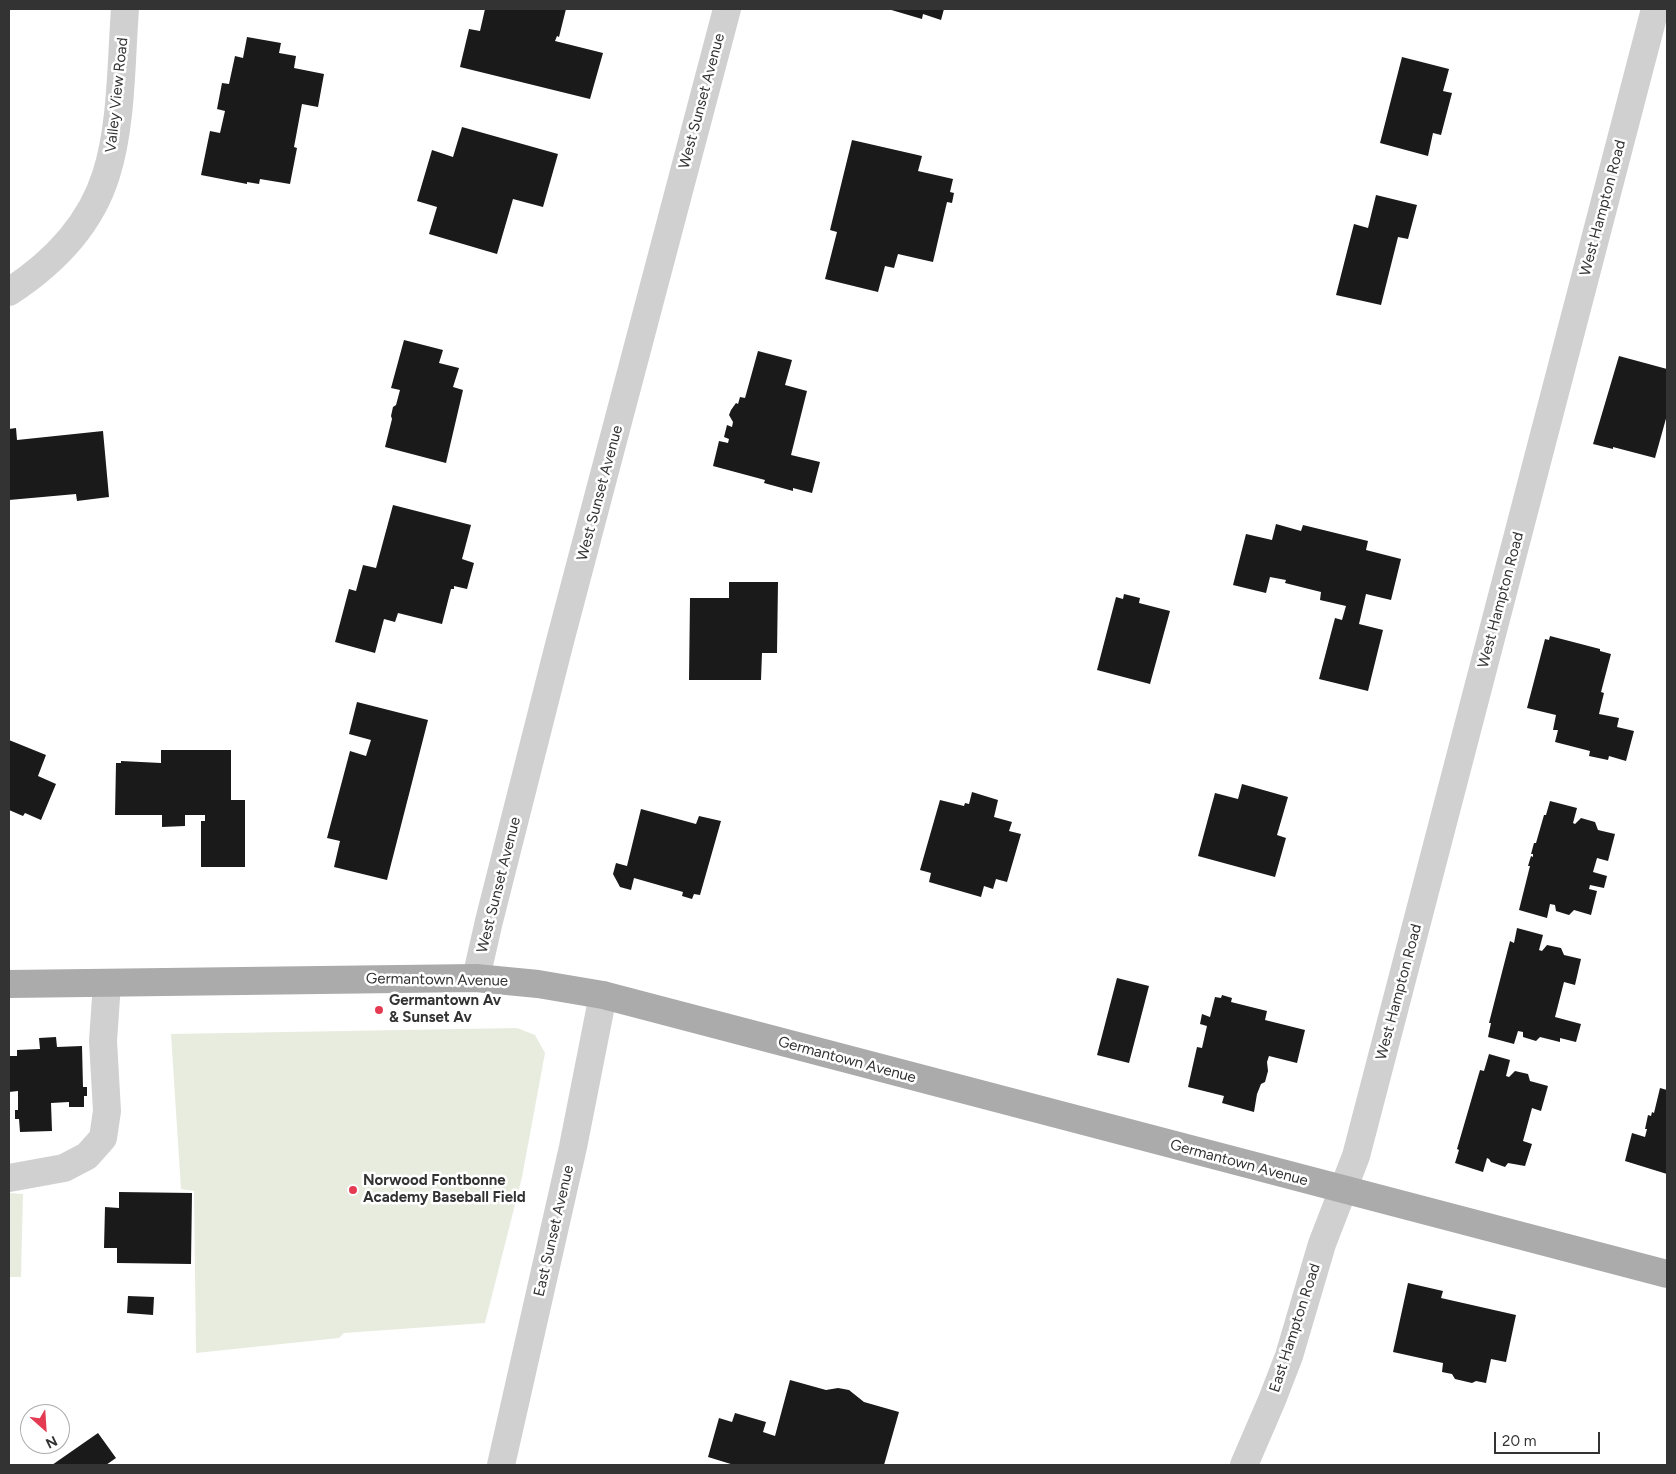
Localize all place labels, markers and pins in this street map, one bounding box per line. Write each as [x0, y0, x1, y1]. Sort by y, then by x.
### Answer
place label: Germantown Av & Sunset Av [389, 992, 501, 1027]
marker: Germantown Av & Sunset Av [373, 1004, 385, 1016]
place label: Norwood Fontbonne Academy Baseball Field [363, 1172, 526, 1207]
marker: Norwood Fontbonne Academy Baseball Field [347, 1184, 359, 1196]

